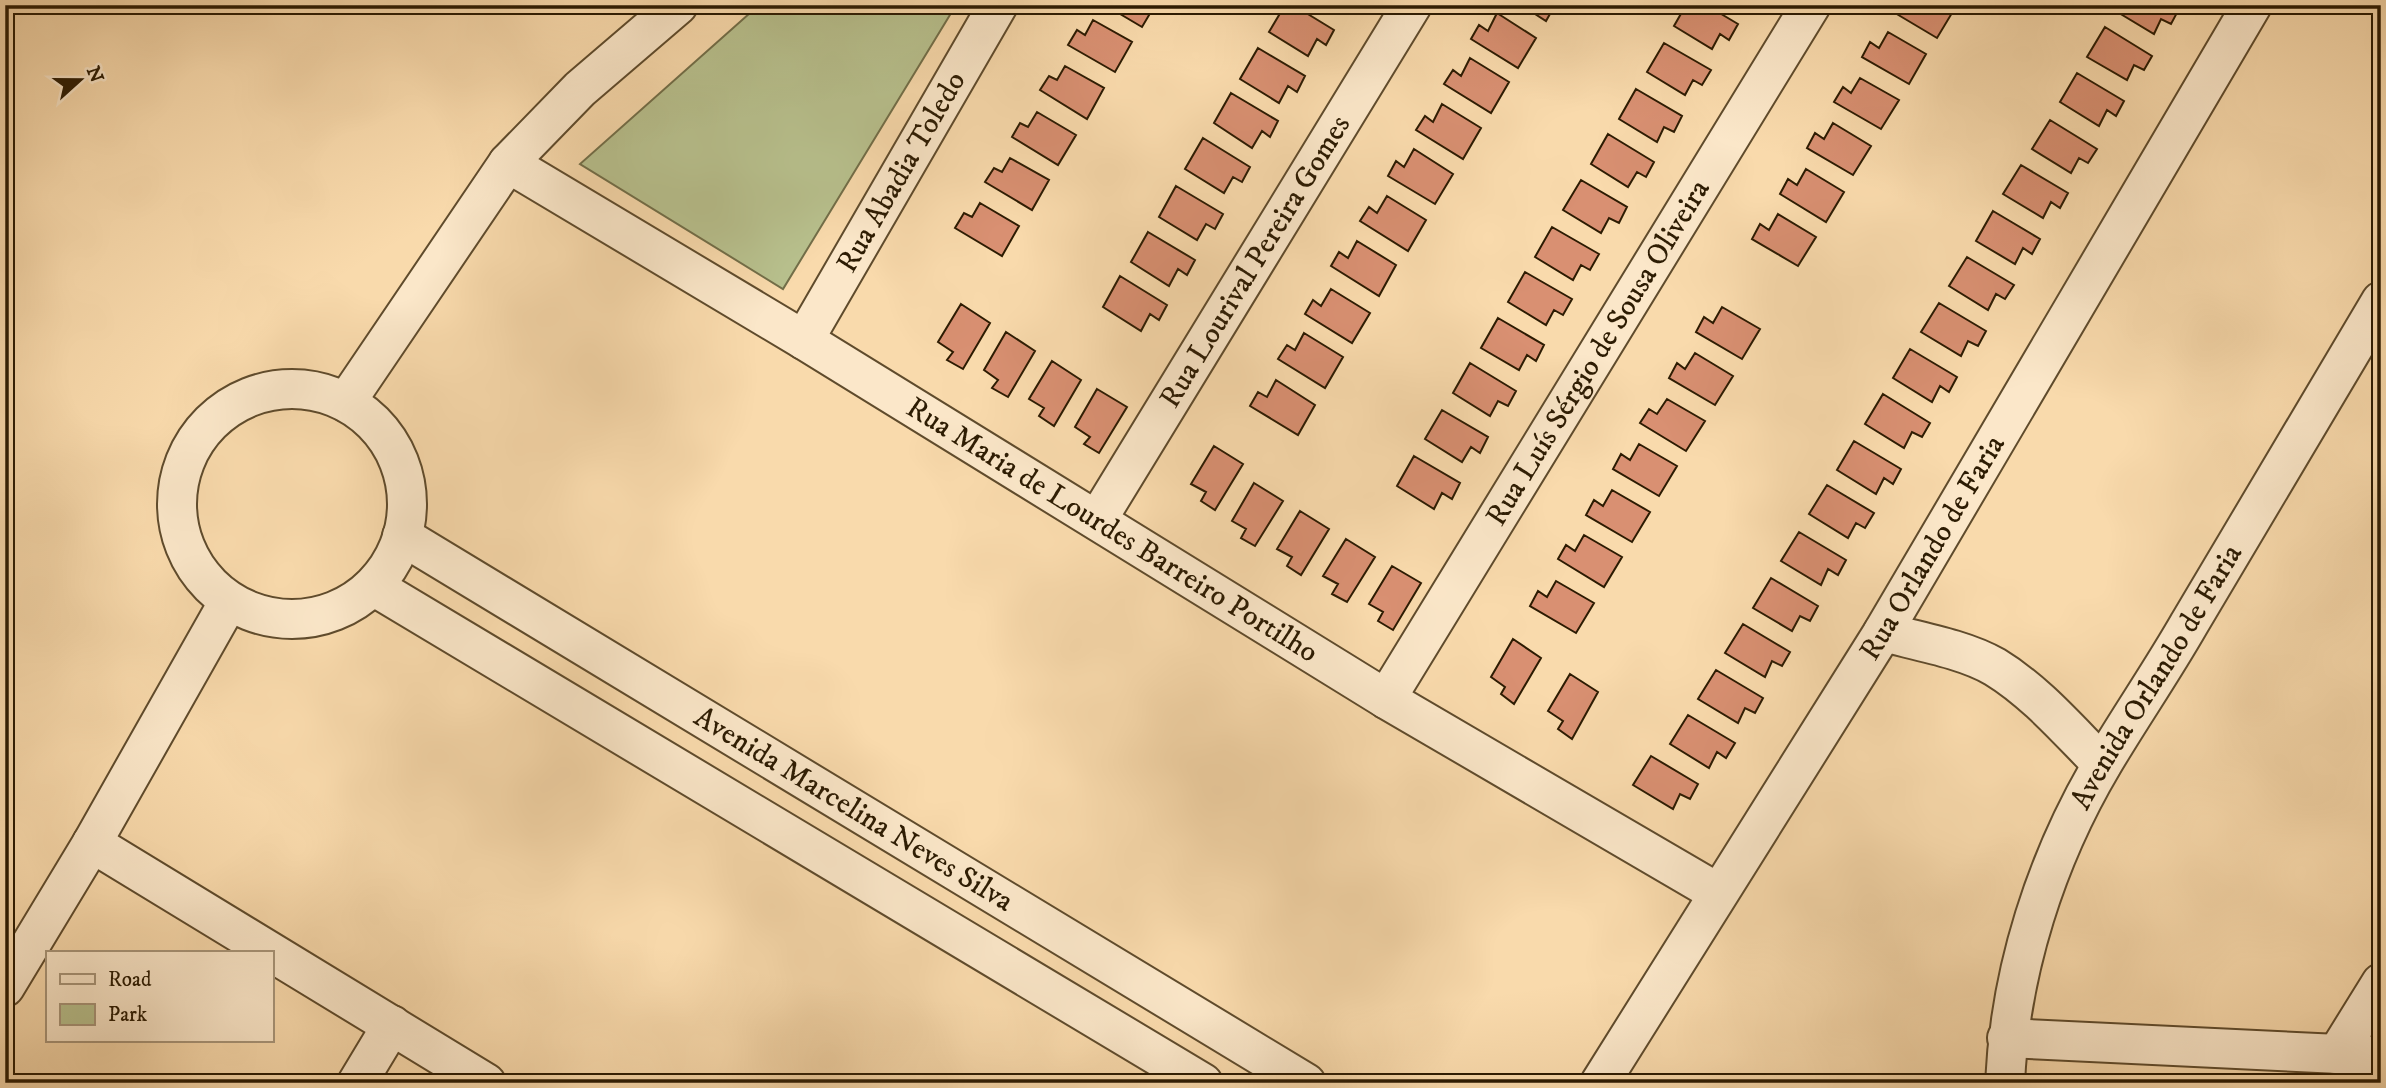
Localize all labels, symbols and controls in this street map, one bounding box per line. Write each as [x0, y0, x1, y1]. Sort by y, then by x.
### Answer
north arrow [46, 46, 116, 116]
text: N [81, 63, 108, 86]
street label: Rua Abadia Toledo [828, 65, 974, 279]
street label: Rua Lourival Pereira Gomes [1152, 108, 1359, 415]
street label: Rua Luís Sérgio de Sousa Oliveira [1478, 173, 1718, 533]
street label: Rua Maria de Lourdes Barreiro Portilho [900, 389, 1325, 671]
street label: Rua Orlando de Faria [1851, 428, 2013, 667]
street label: Avenida Orlando de Faria [2062, 538, 2251, 816]
street label: Avenida Marcelina Neves Silva [687, 699, 1020, 920]
legend [46, 951, 273, 1042]
text: Road [108, 967, 152, 993]
text: Park [108, 1002, 148, 1028]

